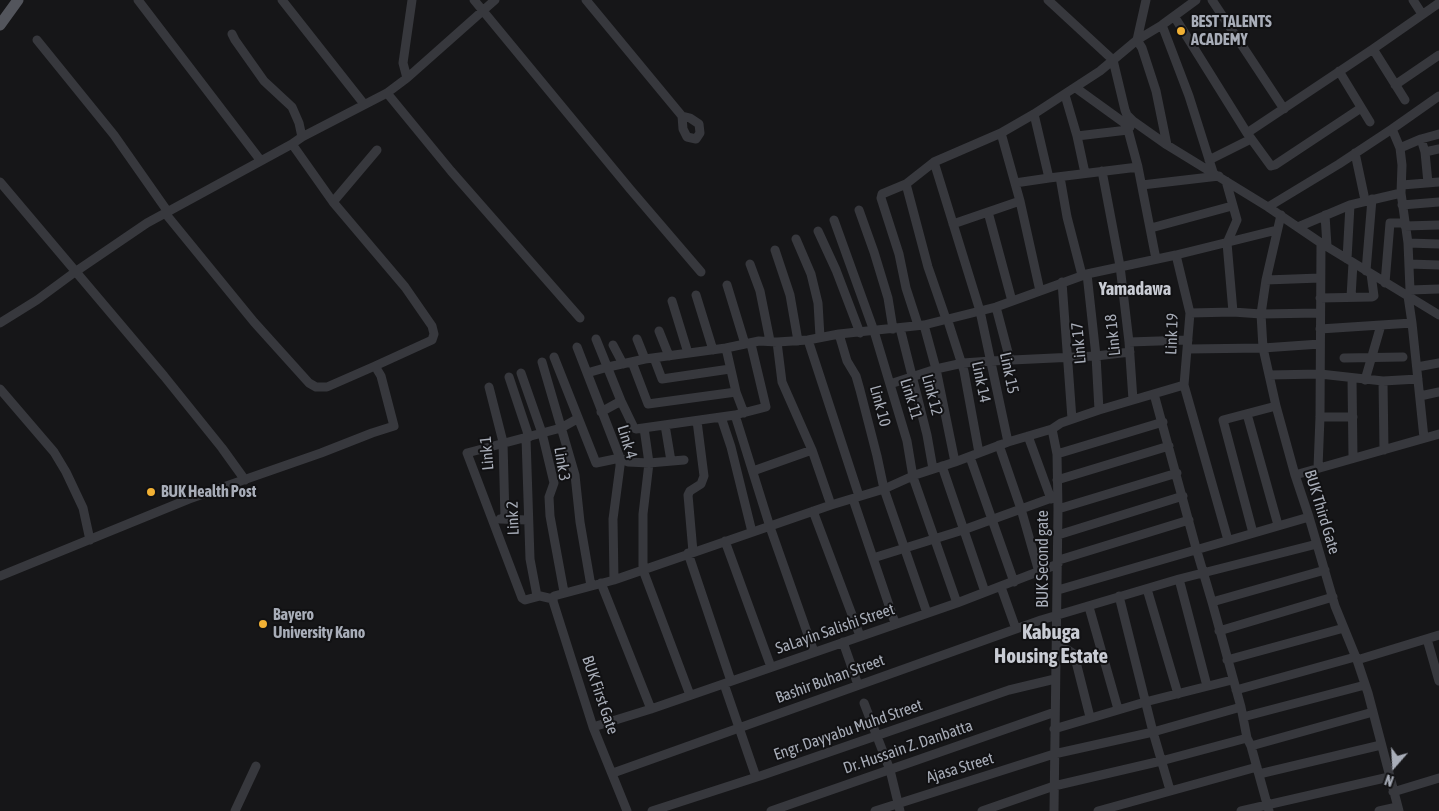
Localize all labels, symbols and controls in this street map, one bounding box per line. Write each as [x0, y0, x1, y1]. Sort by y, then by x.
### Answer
place label: BEST TALENTS ACADEMY [1191, 12, 1272, 50]
marker: BEST TALENTS ACADEMY [1175, 25, 1187, 37]
district label: Yamadawa [1099, 278, 1171, 300]
street label: Link 18 [1101, 313, 1125, 357]
street label: Link 19 [1162, 313, 1182, 355]
street label: Link 17 [1068, 321, 1090, 365]
street label: Link 15 [995, 351, 1023, 395]
street label: Link 14 [967, 360, 995, 404]
street label: Link 12 [917, 372, 947, 418]
street label: Link 11 [896, 376, 926, 422]
street label: Link 10 [865, 383, 895, 429]
street label: Link 4 [613, 423, 641, 461]
street label: Link 1 [476, 435, 498, 471]
street label: Link 3 [550, 446, 574, 482]
street label: BUK Third Gate [1300, 467, 1344, 557]
place label: BUK Health Post [161, 482, 256, 502]
marker: BUK Health Post [145, 486, 157, 498]
street label: Link 2 [503, 500, 523, 536]
street label: BUK Second gate [1033, 510, 1053, 608]
street label: SaLayin Salishi Street [773, 600, 897, 658]
place label: Bayero University Kano [273, 605, 365, 643]
marker: Bayero University Kano [257, 618, 269, 630]
district label: Kabuga Housing Estate [994, 619, 1108, 669]
street label: Bashir Buhan Street [773, 650, 887, 708]
street label: BUK First Gate [578, 653, 622, 737]
street label: Engr. Dayyabu Muhd Street [771, 696, 925, 764]
street label: Dr. Hussain Z. Danbatta [841, 716, 975, 778]
north arrow [1369, 741, 1419, 791]
street label: Ajasa Street [924, 749, 996, 787]
text: N [1383, 771, 1396, 789]

